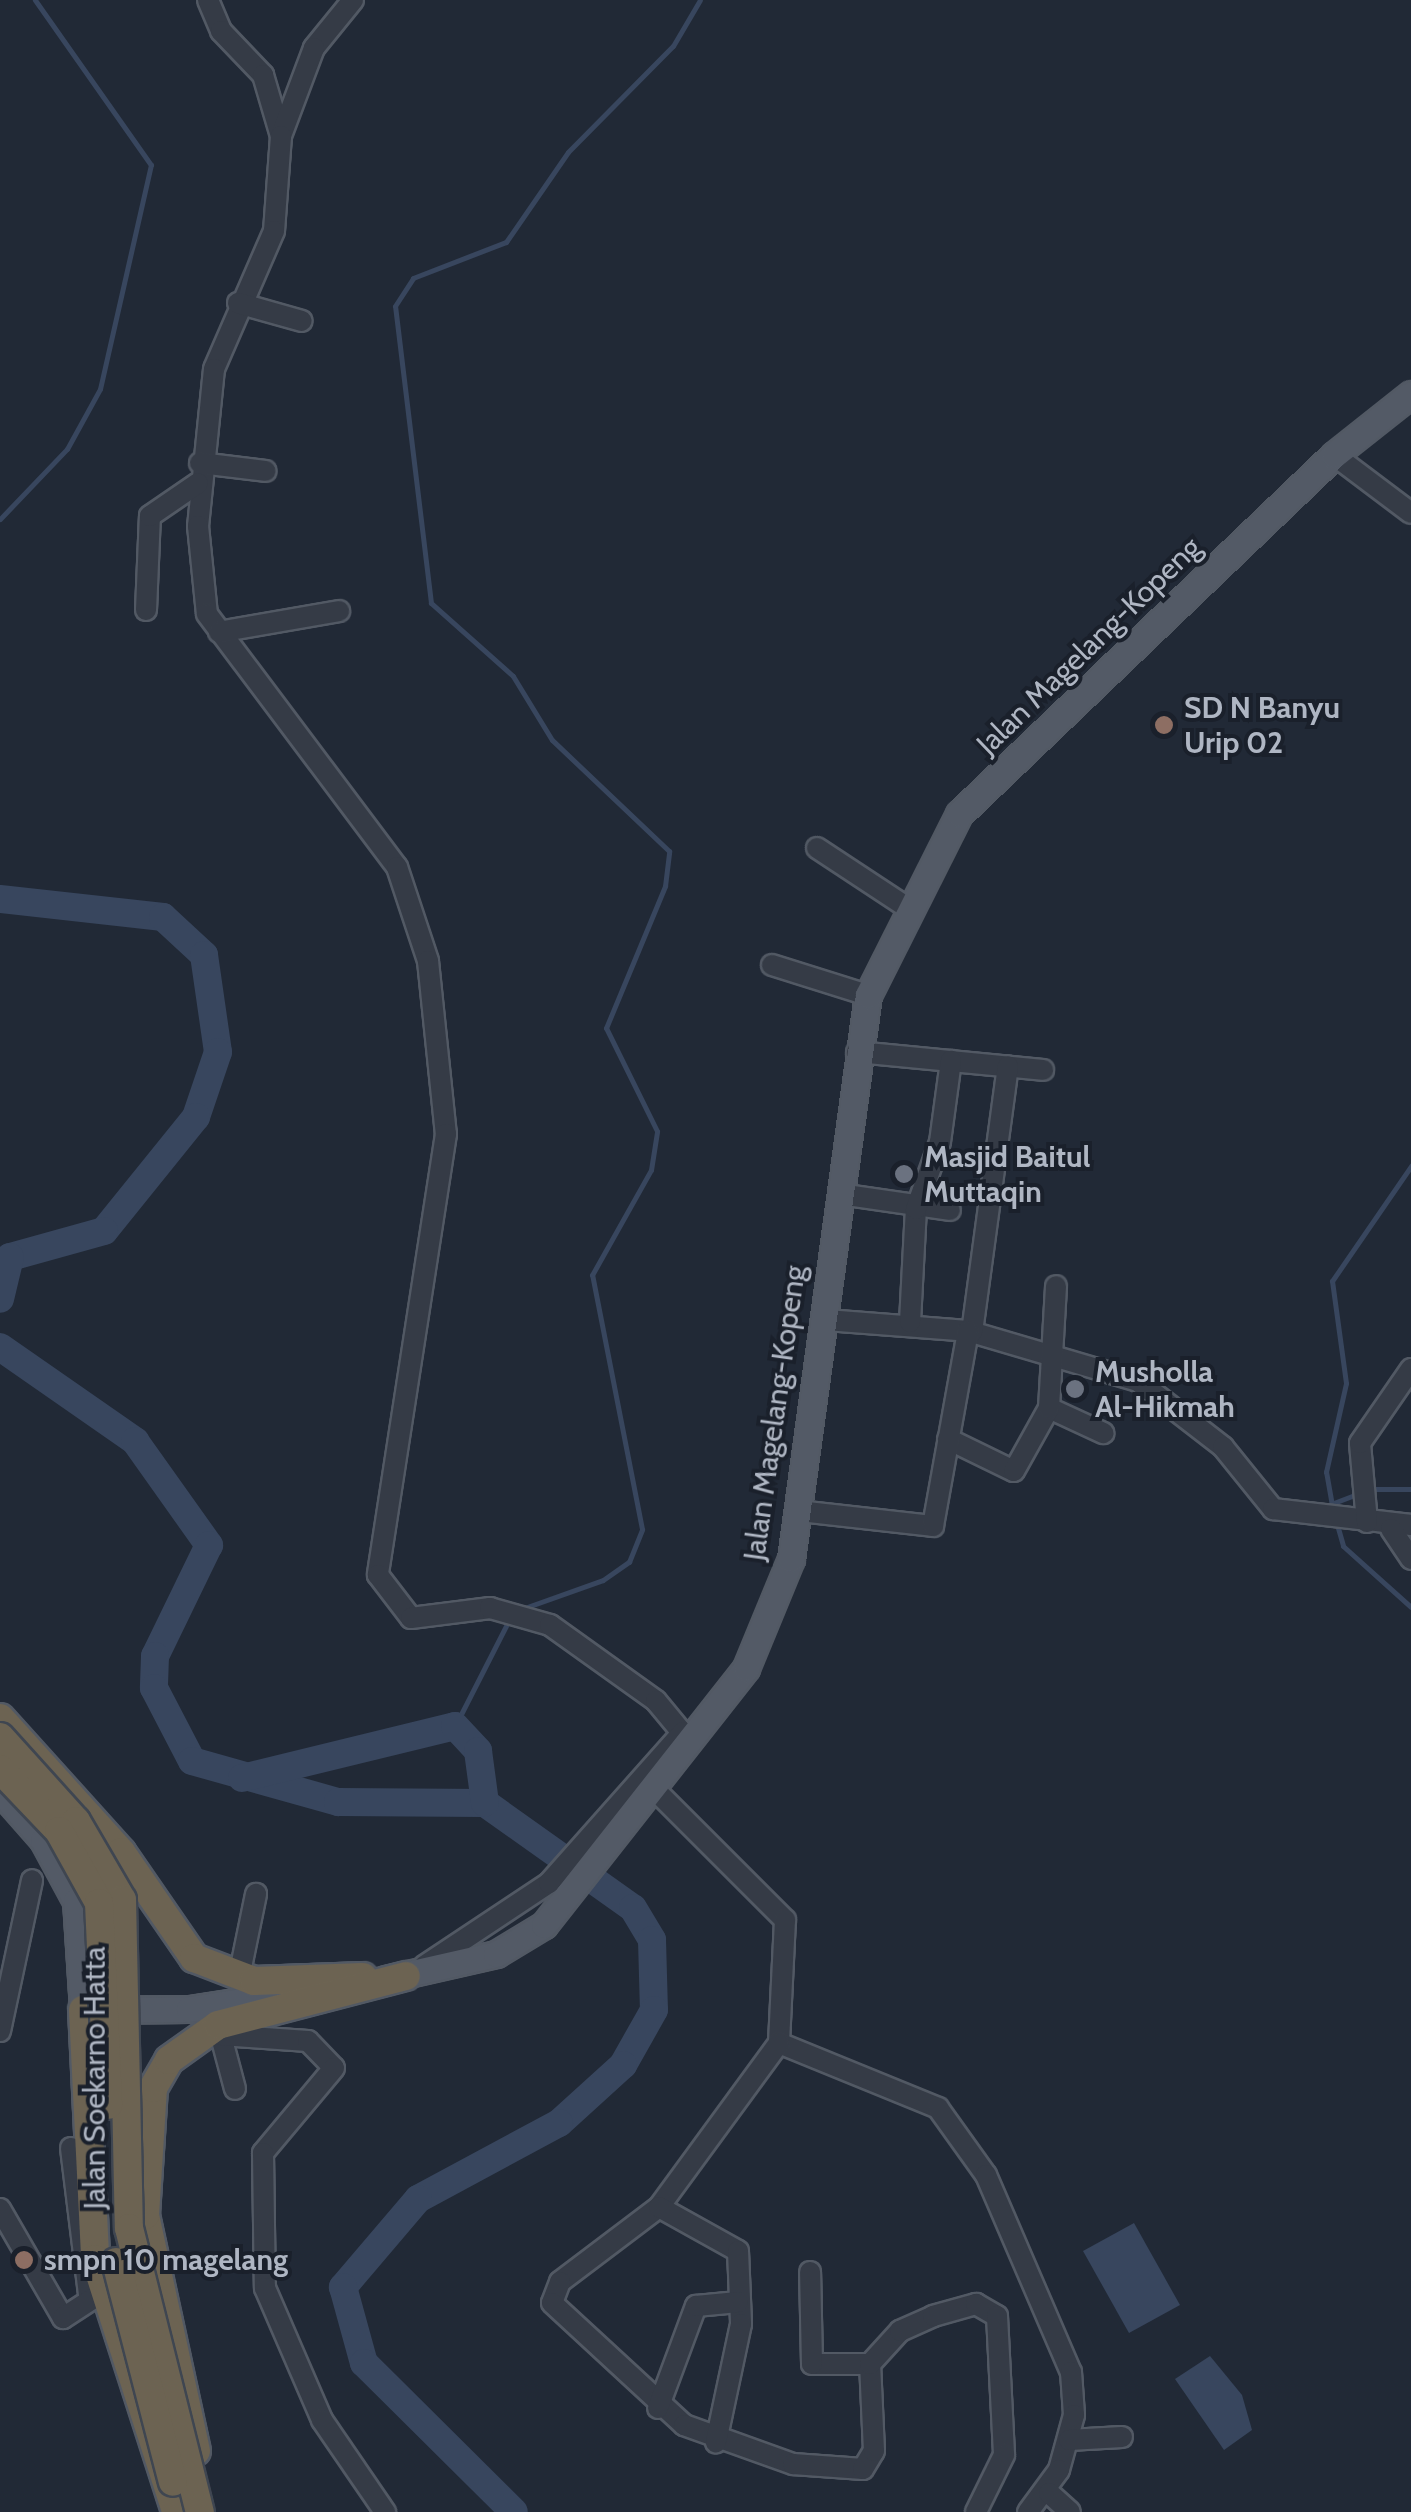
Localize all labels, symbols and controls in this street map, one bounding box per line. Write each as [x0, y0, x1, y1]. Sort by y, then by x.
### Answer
street label: Jalan Magelang-Kopeng [969, 530, 1209, 762]
place label: SD N Banyu Urip 02 [1184, 690, 1340, 760]
marker: SD N Banyu Urip 02 [1153, 714, 1175, 736]
place label: Masjid Baitul Muttaqin [924, 1139, 1090, 1210]
marker: Masjid Baitul Muttaqin [893, 1163, 915, 1185]
street label: Jalan Magelang-Kopeng [736, 1263, 814, 1563]
place label: Musholla Al-Hikmah [1095, 1354, 1235, 1424]
marker: Musholla Al-Hikmah [1064, 1378, 1086, 1400]
street label: Jalan Soekarno Hatta [77, 1947, 113, 2209]
place label: smpn 10 magelang [44, 2242, 288, 2278]
marker: smpn 10 magelang [13, 2249, 35, 2271]

